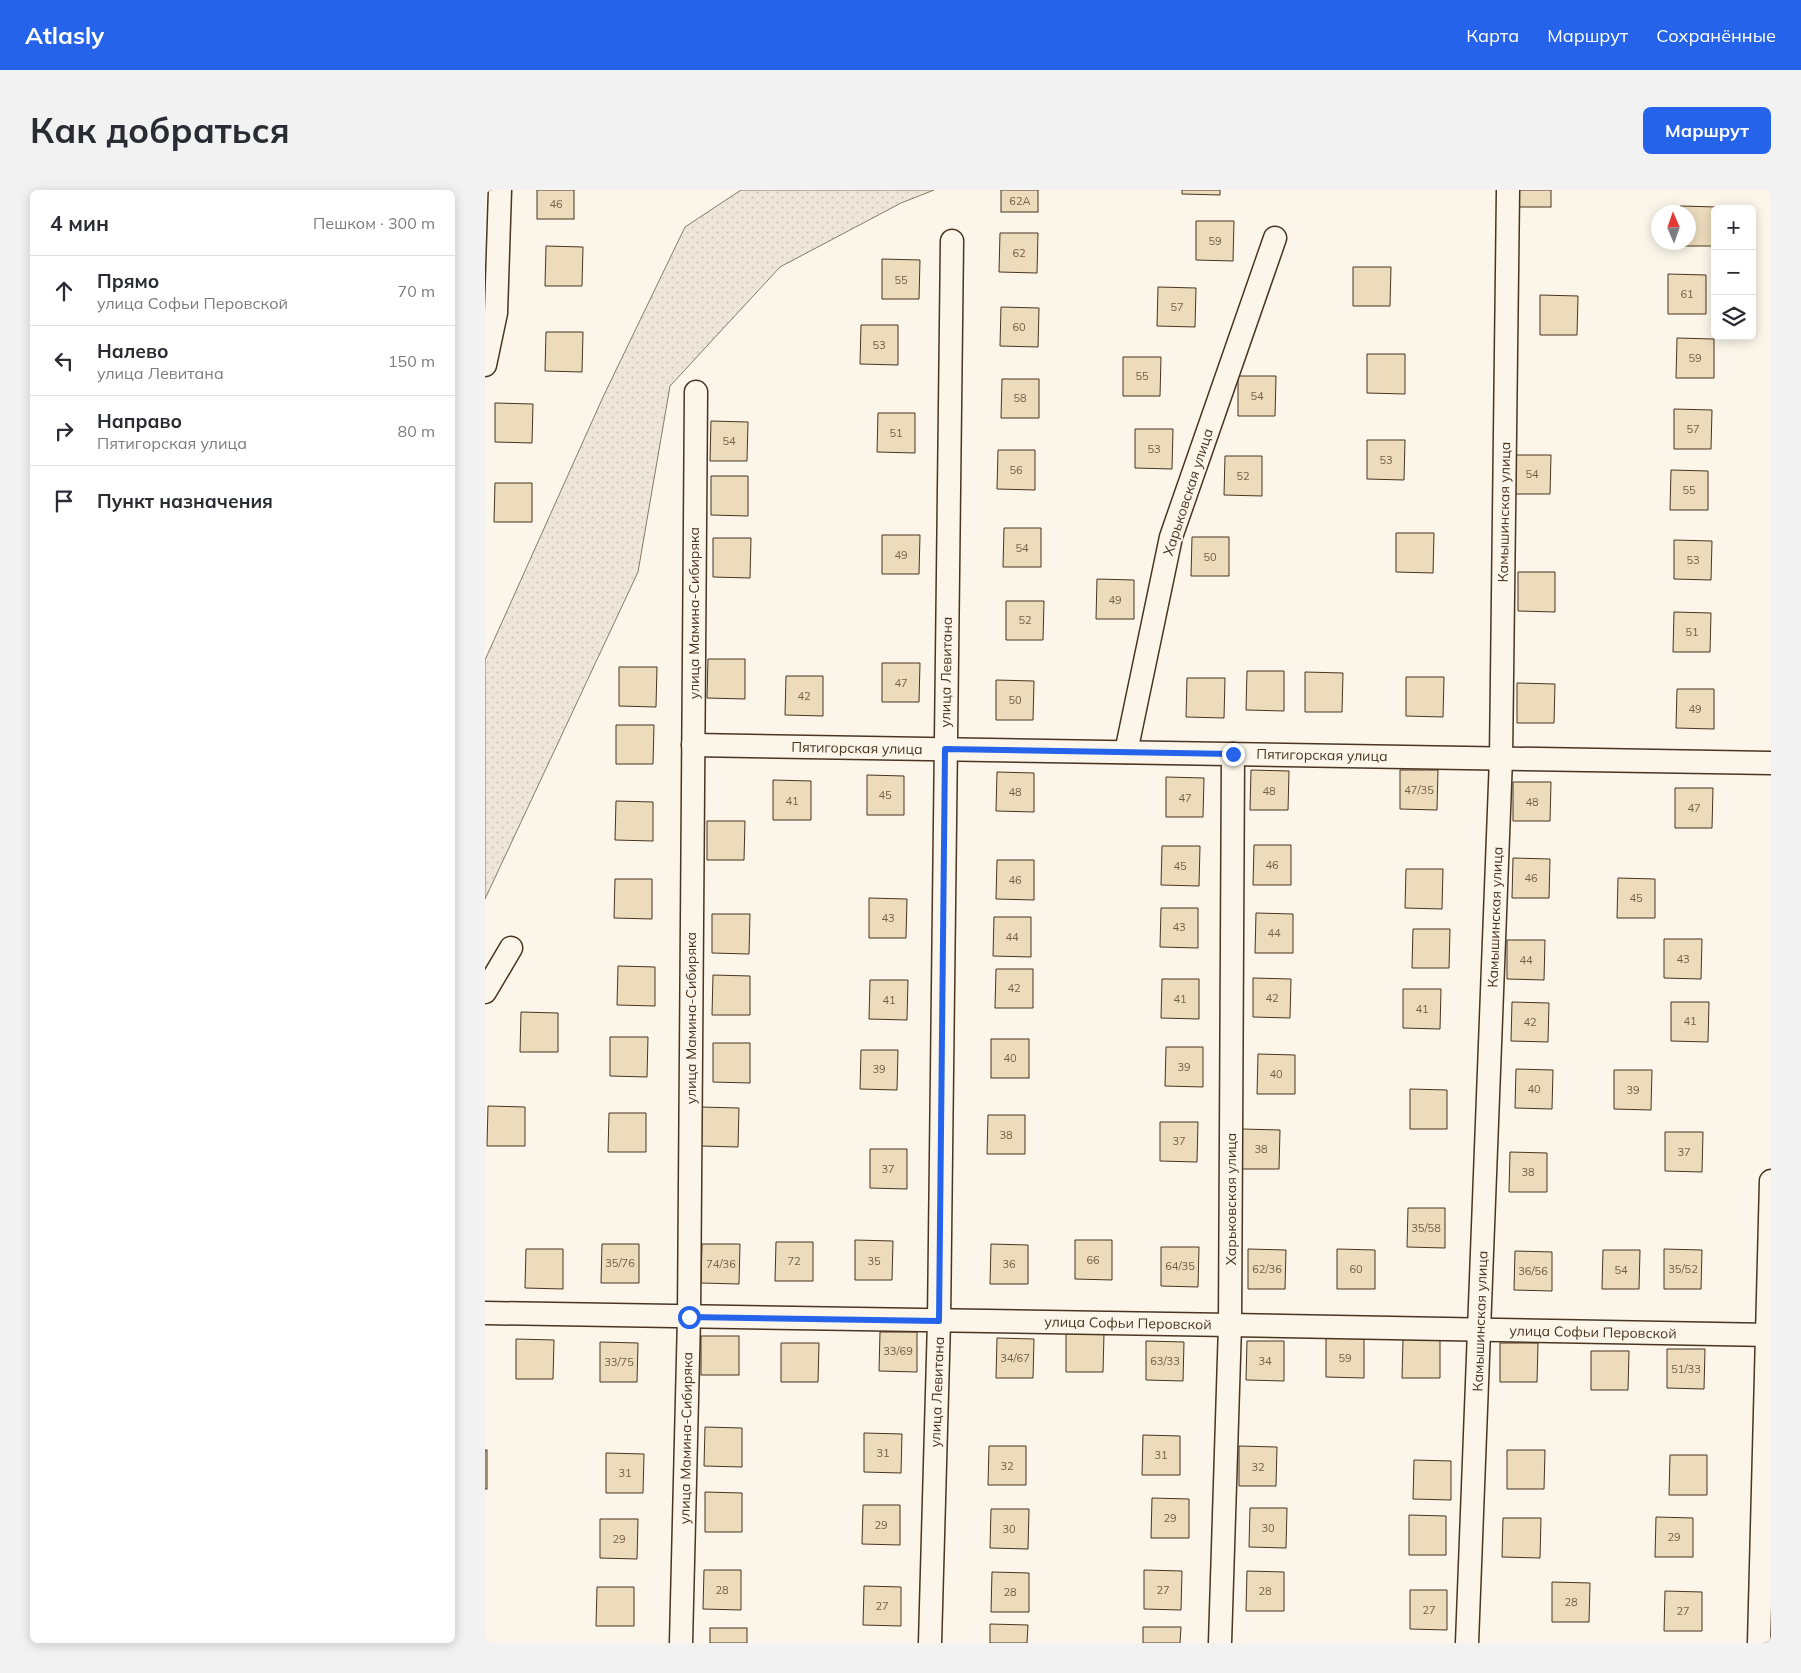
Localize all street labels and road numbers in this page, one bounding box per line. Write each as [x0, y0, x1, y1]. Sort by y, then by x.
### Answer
street label: Харьковская улица [1159, 426, 1217, 558]
street label: Камышинская улица [1494, 441, 1514, 583]
street label: улица Мамина-Сибиряка [685, 527, 703, 699]
street label: улица Левитана [936, 616, 956, 728]
street label: Пятигорская улица [791, 738, 923, 758]
street label: Пятигорская улица [1256, 745, 1388, 765]
street label: Камышинская улица [1484, 846, 1506, 988]
street label: улица Мамина-Сибиряка [682, 932, 700, 1104]
street label: Харьковская улица [1222, 1133, 1240, 1265]
street label: Камышинская улица [1469, 1250, 1491, 1392]
street label: улица Софьи Перовской [1044, 1313, 1212, 1333]
street label: улица Софьи Перовской [1509, 1322, 1677, 1342]
street label: улица Левитана [926, 1336, 948, 1448]
street label: улица Мамина-Сибиряка [675, 1352, 697, 1524]

